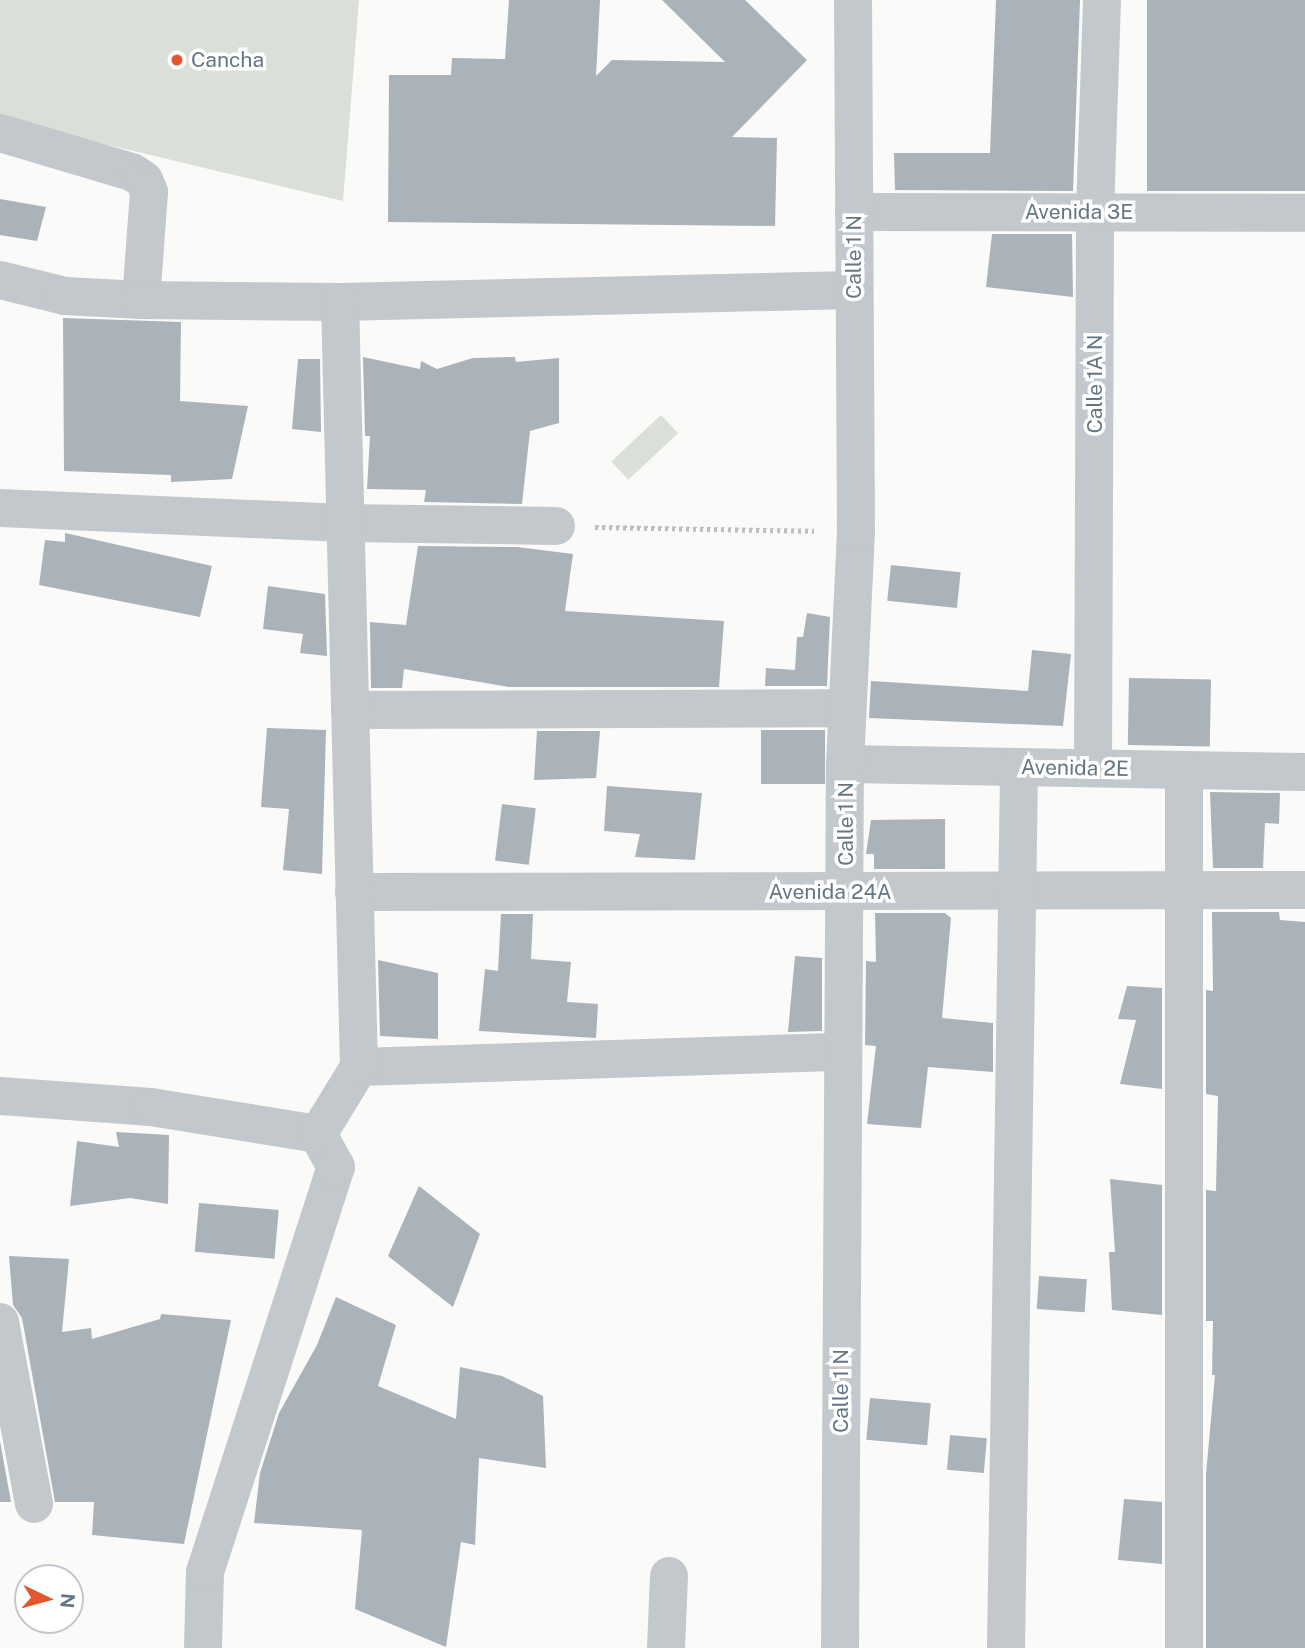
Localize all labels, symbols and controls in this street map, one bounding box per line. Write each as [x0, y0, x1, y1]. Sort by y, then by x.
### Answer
place label: Cancha [191, 47, 264, 73]
marker: Cancha [169, 52, 185, 68]
street label: Avenida 3E [1025, 199, 1133, 225]
street label: Calle 1 N [841, 215, 867, 299]
street label: Calle 1A N [1082, 334, 1108, 434]
street label: Avenida 2E [1021, 754, 1129, 782]
street label: Calle 1 N [833, 782, 859, 866]
street label: Avenida 24A [768, 879, 892, 905]
street label: Calle 1 N [828, 1349, 854, 1433]
north arrow [14, 1564, 84, 1634]
text: N [56, 1592, 80, 1609]

